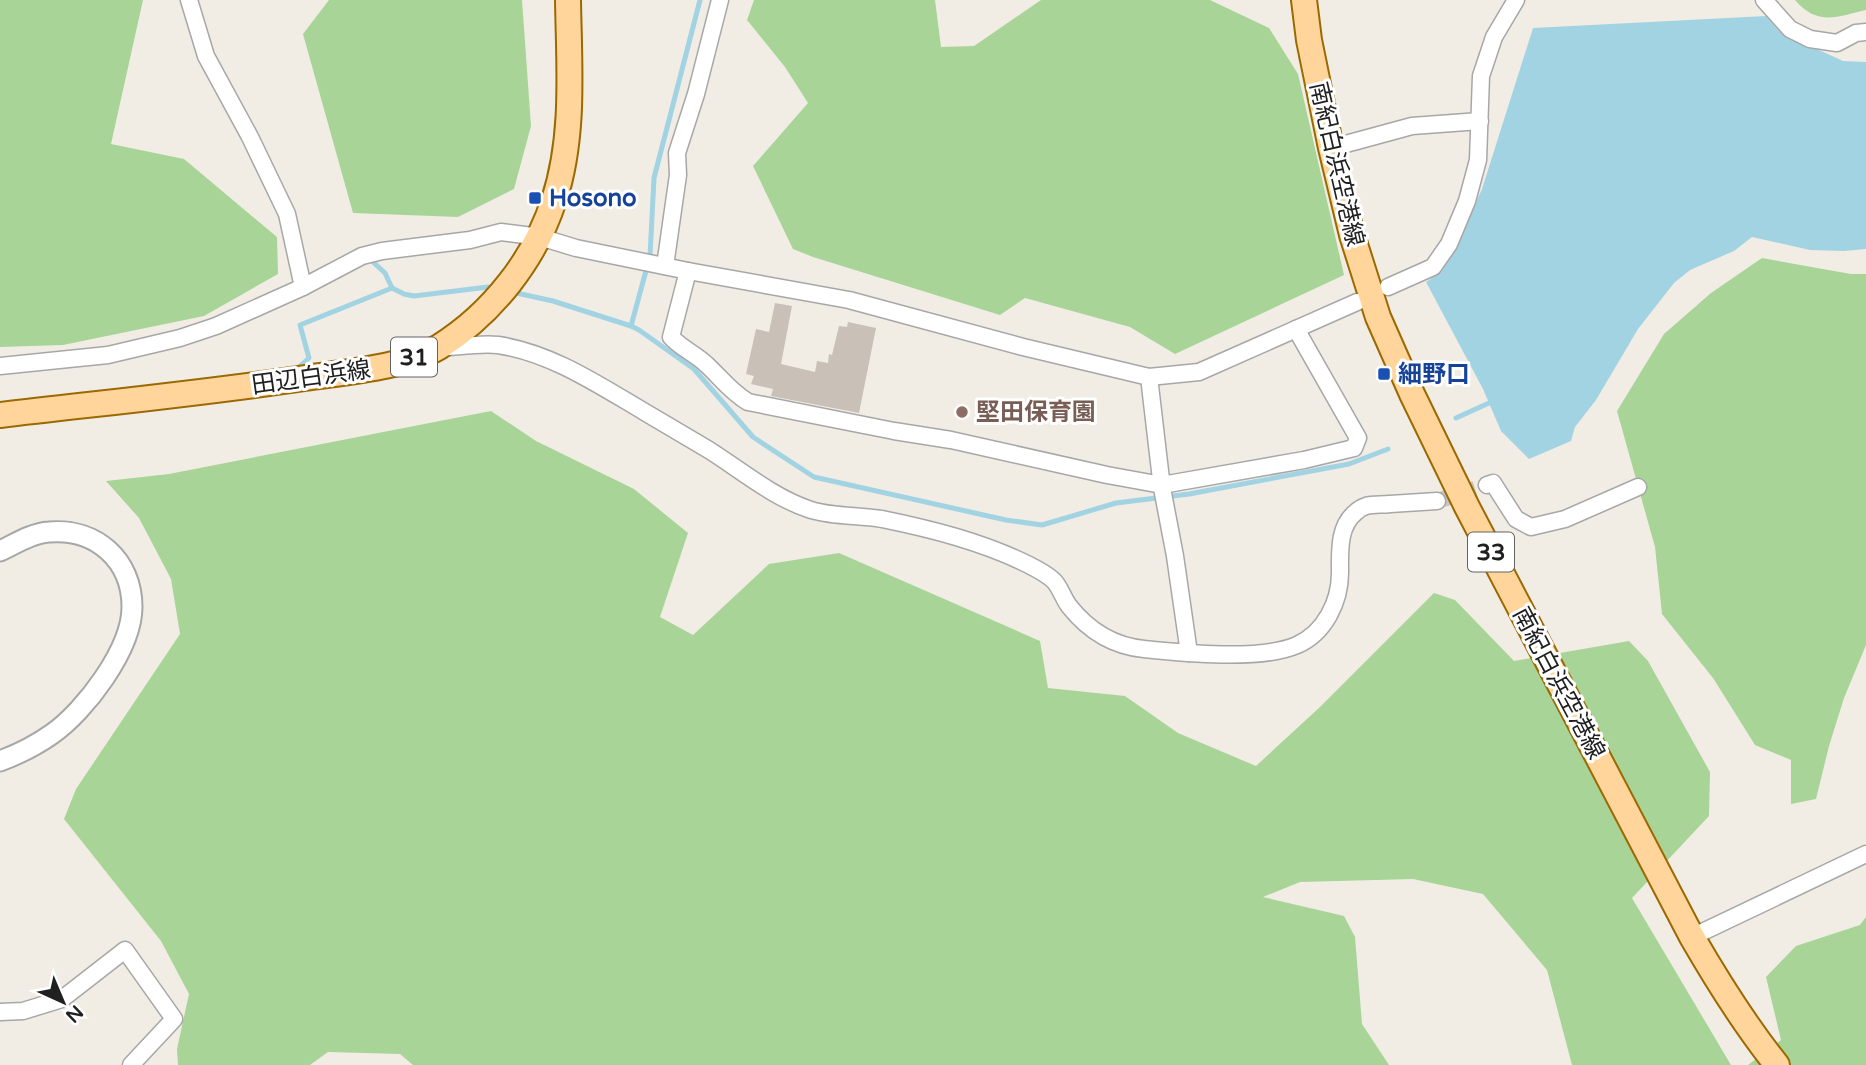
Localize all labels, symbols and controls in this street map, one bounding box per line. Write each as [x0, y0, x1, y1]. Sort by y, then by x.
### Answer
street label: 南紀白浜空港線 [1303, 79, 1370, 249]
place label: Hosono [549, 184, 637, 213]
marker: Hosono [527, 190, 543, 206]
road number: 31 [391, 338, 437, 376]
street label: 田辺白浜線 [250, 355, 373, 400]
place label: 細野口 [1398, 360, 1470, 389]
marker: 細野口 [1376, 366, 1392, 382]
place label: 堅田保育園 [976, 398, 1096, 427]
marker: 堅田保育園 [954, 404, 970, 420]
road number: 33 [1468, 532, 1514, 572]
street label: 南紀白浜空港線 [1506, 602, 1611, 764]
north arrow [28, 967, 98, 1037]
text: N [61, 1000, 87, 1027]

